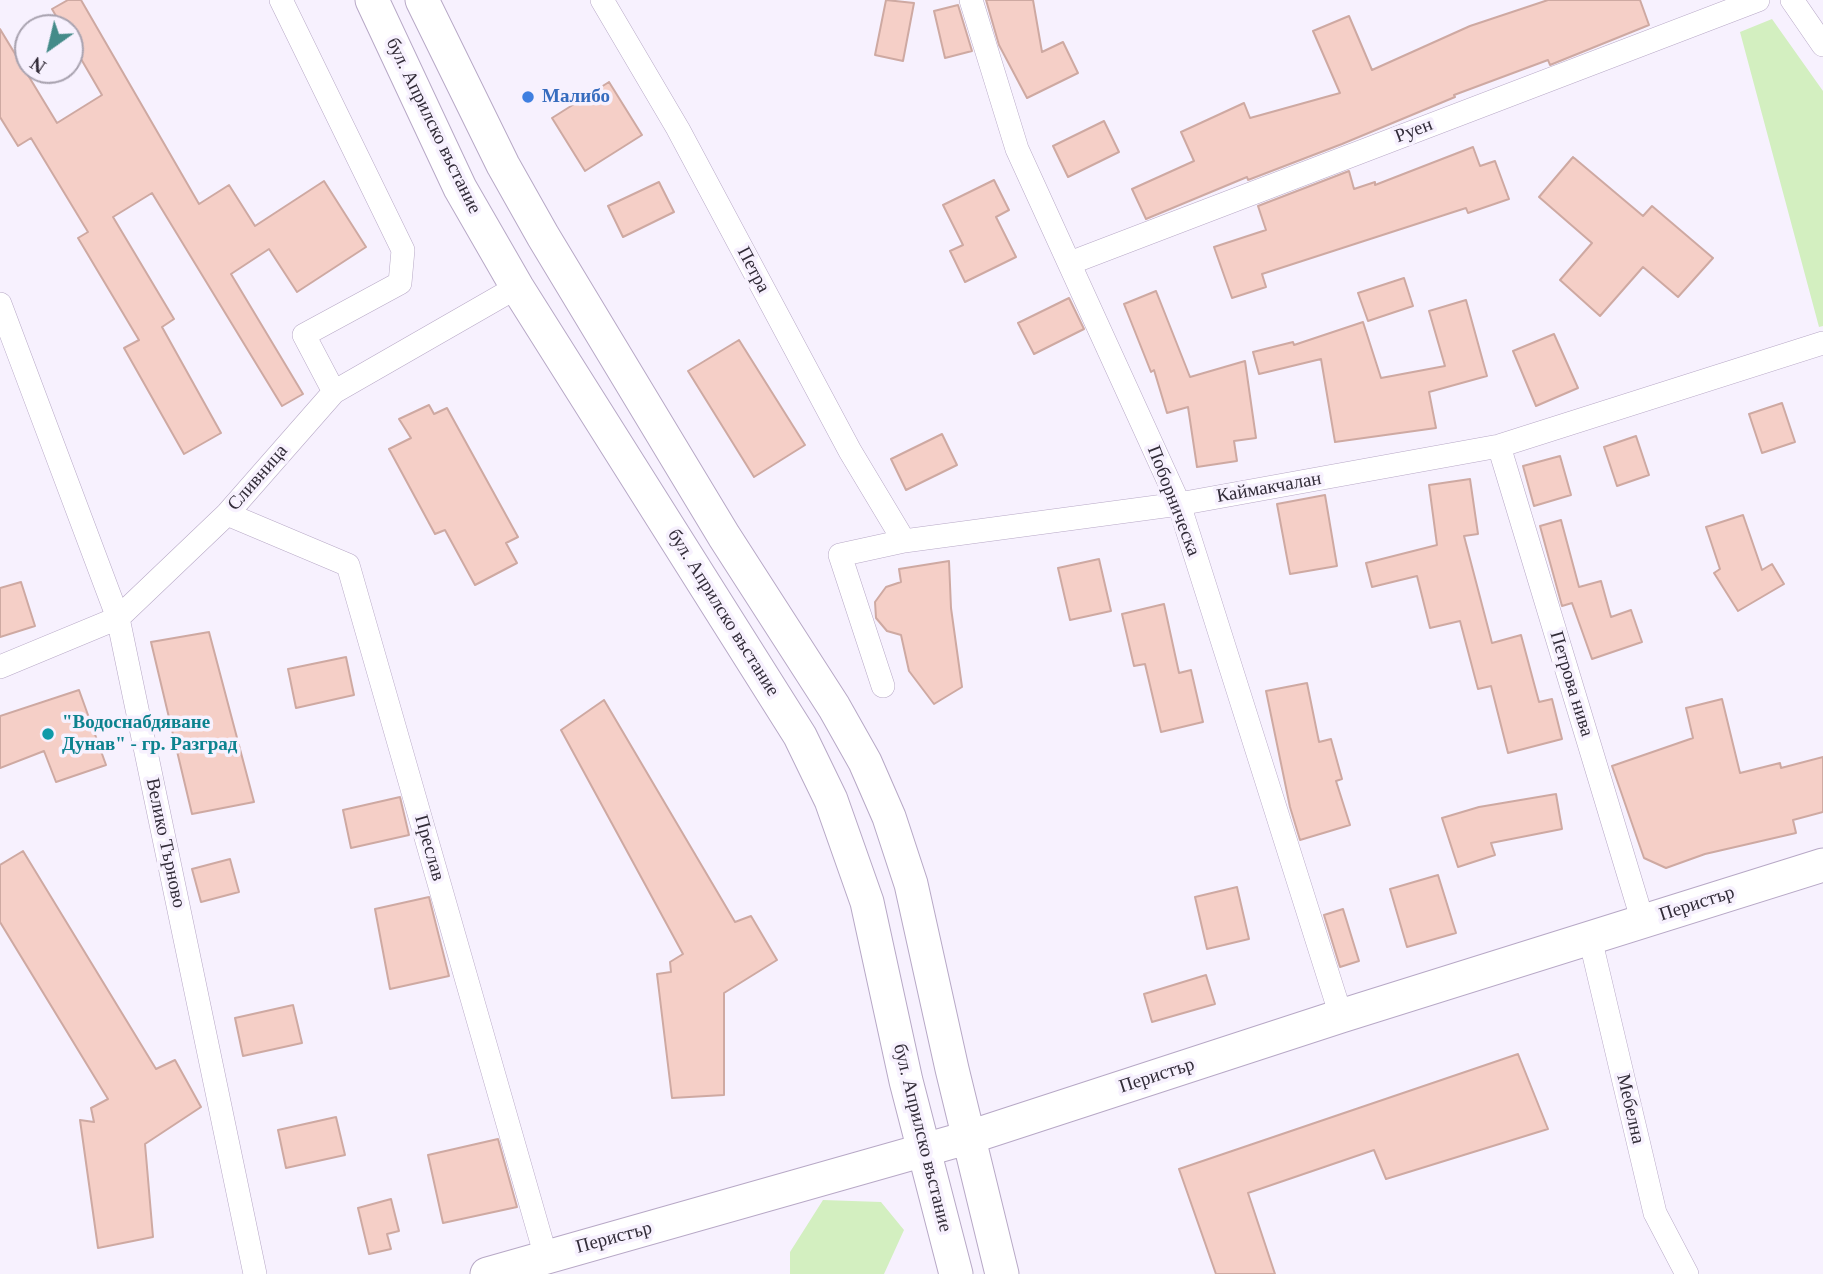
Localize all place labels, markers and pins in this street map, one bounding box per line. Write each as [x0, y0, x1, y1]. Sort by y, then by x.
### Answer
place label: Малибо [542, 86, 610, 108]
marker: Малибо [520, 89, 536, 105]
place label: "Водоснабдяване Дунав" - гр. Разград [62, 712, 237, 756]
marker: "Водоснабдяване Дунав" - гр. Разград [40, 726, 56, 742]

